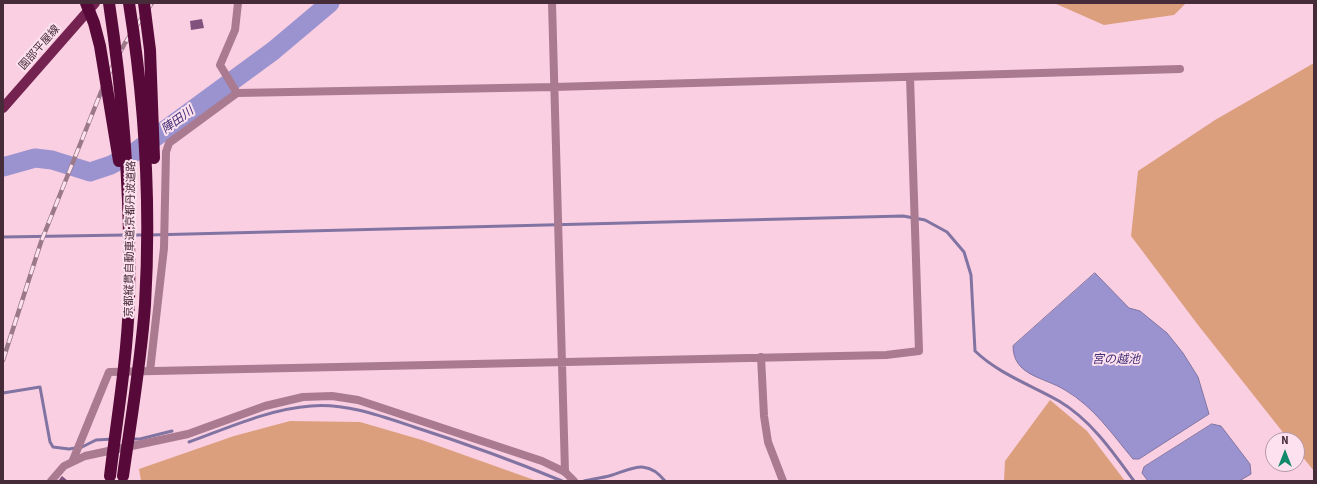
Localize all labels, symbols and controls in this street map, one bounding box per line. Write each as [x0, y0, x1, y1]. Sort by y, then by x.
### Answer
street label: 園部平屋線 [17, 23, 63, 73]
water label: 陣田川 [159, 105, 197, 137]
street label: 京都縦貫自動車道;京都丹波道路 [123, 161, 139, 317]
water label: 宮の越池 [1092, 353, 1140, 367]
north arrow [1265, 432, 1305, 472]
text: N [1281, 433, 1289, 448]

